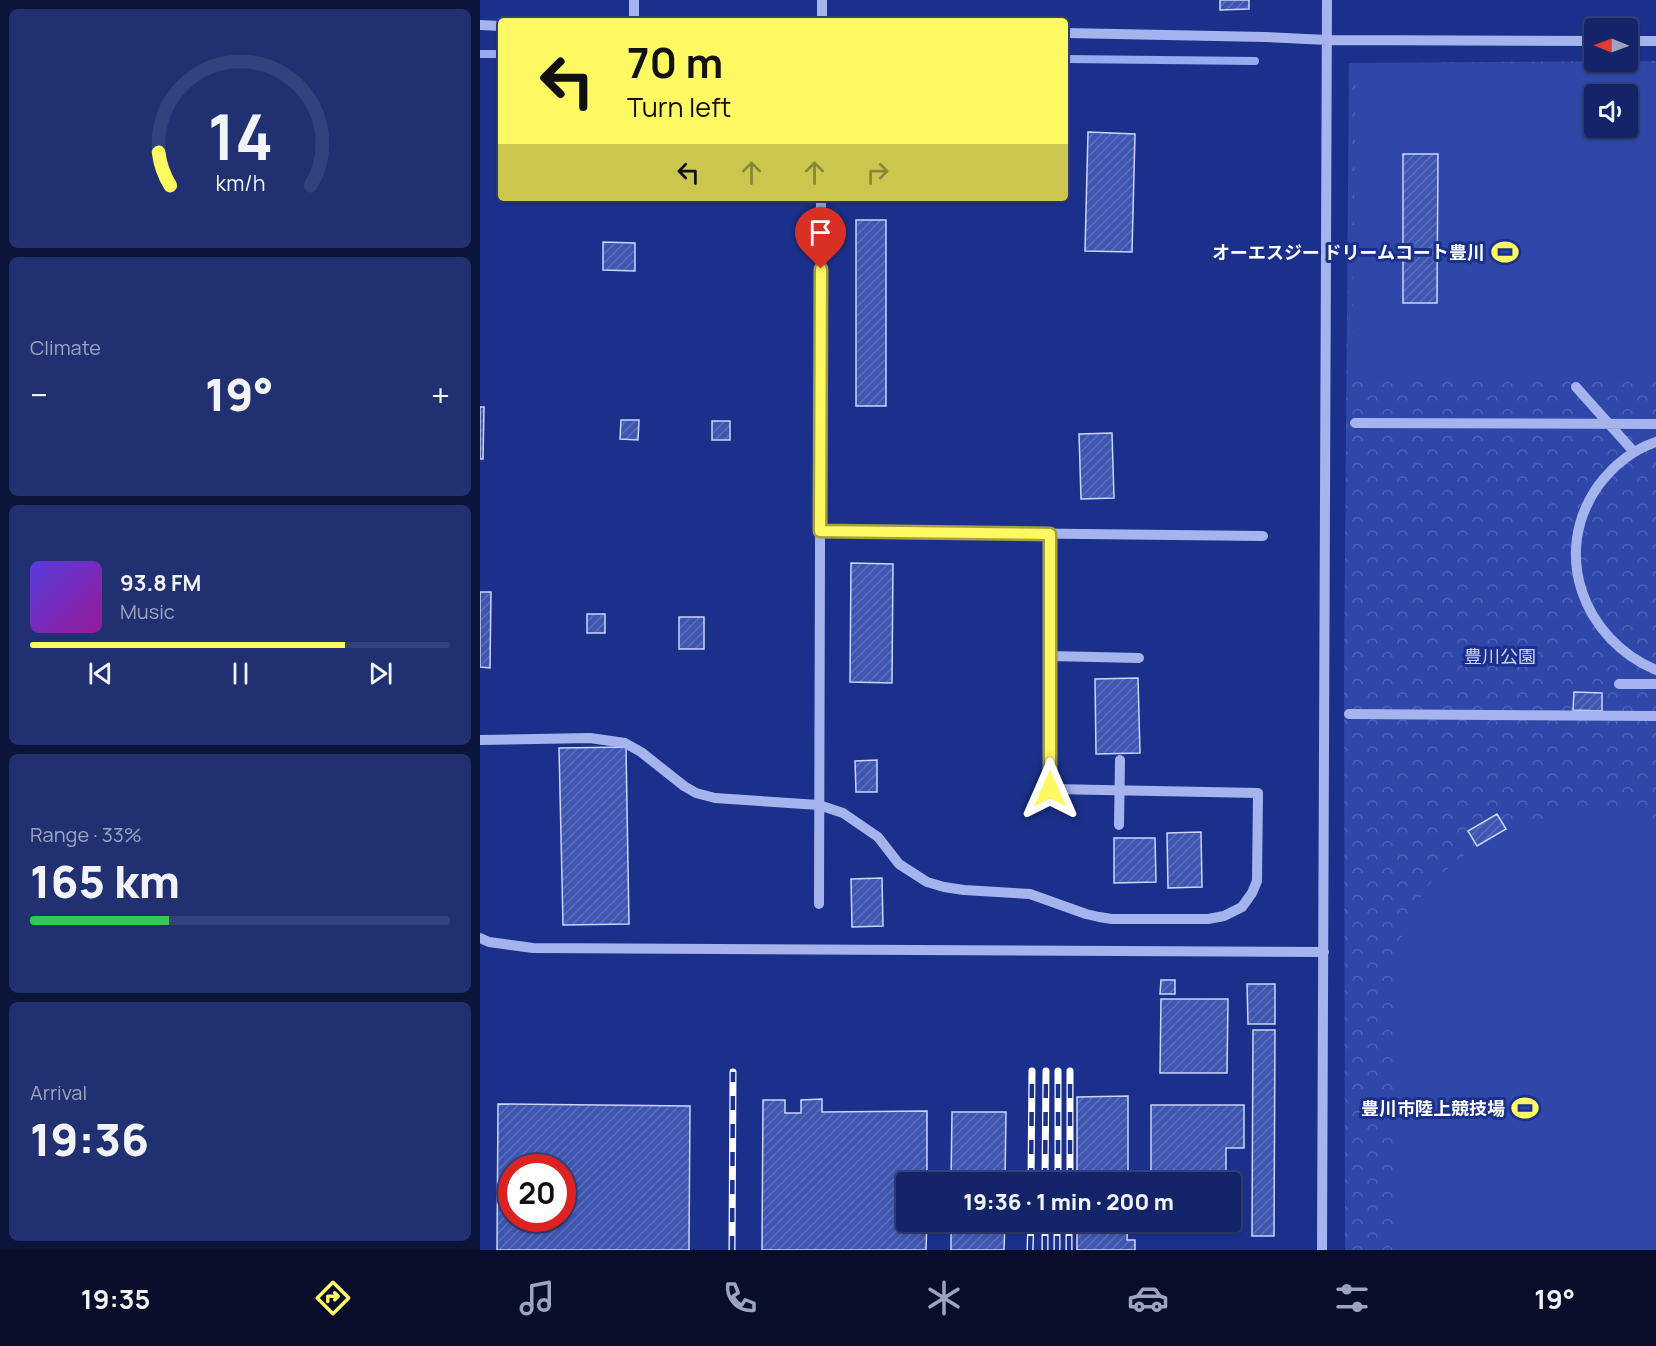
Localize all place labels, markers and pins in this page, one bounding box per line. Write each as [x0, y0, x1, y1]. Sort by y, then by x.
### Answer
pin [795, 207, 846, 269]
sports icon: オーエスジー ドリームコート豊川 [1490, 237, 1520, 267]
place label: オーエスジー ドリームコート豊川 [1212, 240, 1485, 264]
sports icon: 豊川市陸上競技場 [1510, 1093, 1540, 1123]
place label: 豊川市陸上競技場 [1361, 1096, 1505, 1120]

